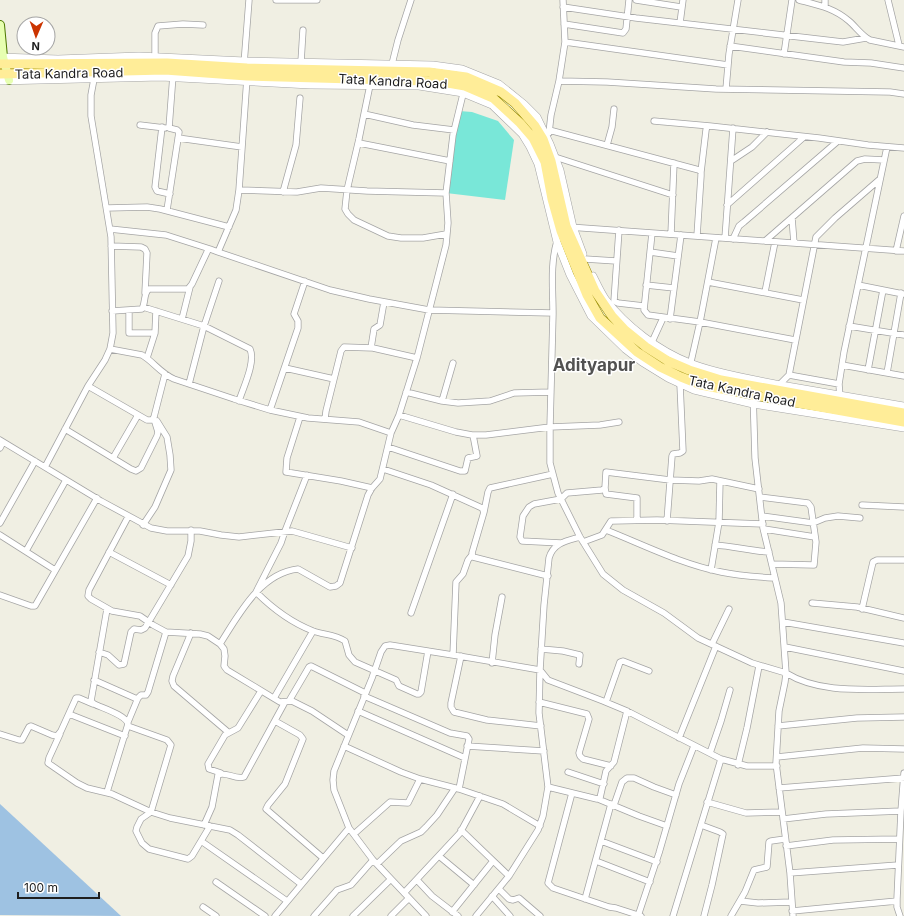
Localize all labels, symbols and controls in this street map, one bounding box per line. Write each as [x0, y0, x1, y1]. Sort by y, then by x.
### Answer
north arrow [16, 16, 56, 56]
text: N [31, 39, 40, 53]
street label: Tata Kandra Road [14, 64, 124, 82]
street label: Tata Kandra Road [338, 70, 448, 92]
district label: Adityapur [553, 355, 635, 375]
street label: Tata Kandra Road [687, 372, 797, 410]
scale bar [18, 874, 99, 900]
text: 100 m [24, 880, 58, 895]

